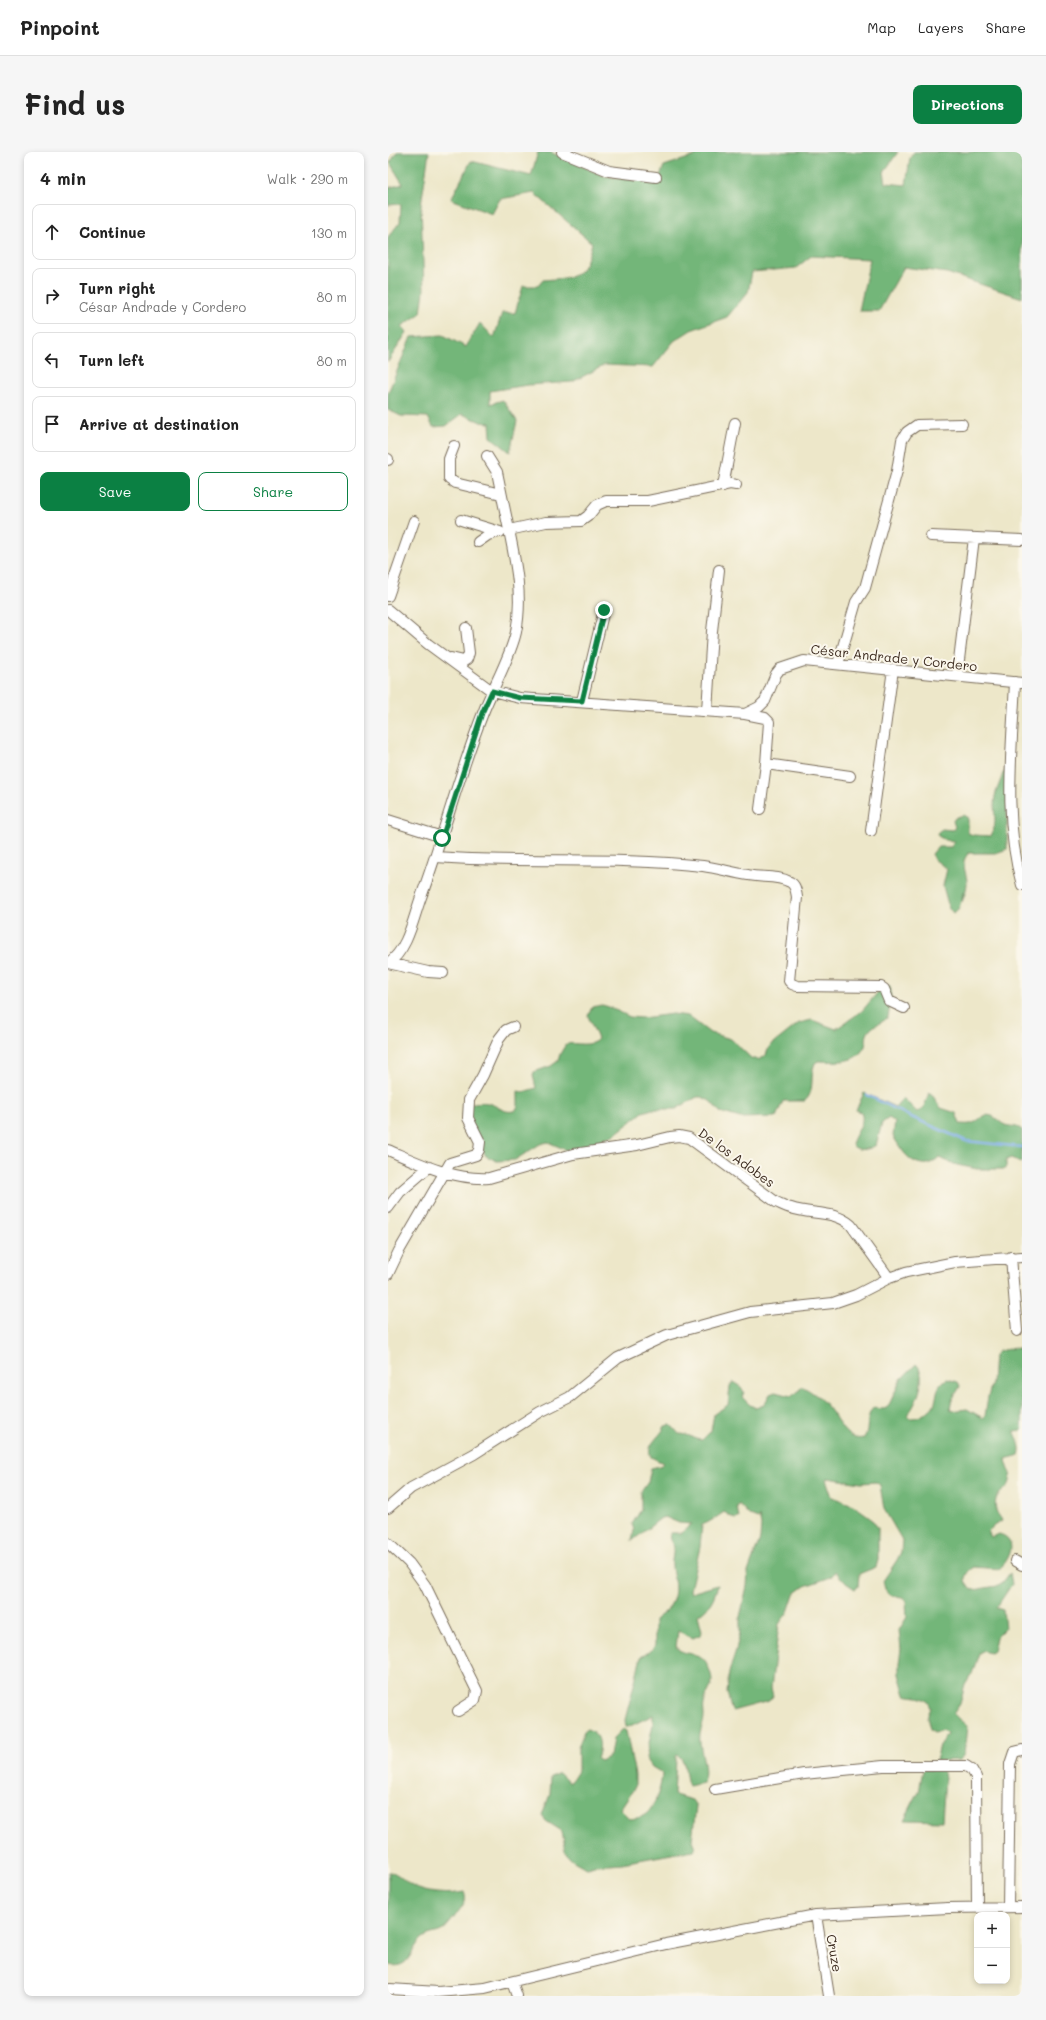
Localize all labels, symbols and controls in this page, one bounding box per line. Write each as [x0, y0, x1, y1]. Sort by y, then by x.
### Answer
text: Pinpoint [20, 15, 100, 40]
text: Map [867, 18, 896, 37]
text: Layers [918, 18, 964, 37]
text: Share [986, 18, 1026, 37]
button: Directions [913, 85, 1022, 124]
text: Find us [24, 86, 125, 122]
text: 4 min [40, 167, 86, 189]
text: Walk · 290 m [267, 170, 348, 187]
icon: ahead [41, 221, 63, 243]
text: Continue [79, 222, 146, 242]
text: 130 m [311, 224, 347, 241]
text: Turn right [79, 278, 156, 298]
icon: right [41, 285, 63, 307]
text: 80 m [317, 288, 347, 305]
text: César Andrade y Cordero [79, 298, 246, 315]
icon: left [41, 349, 63, 371]
text: Turn left [79, 350, 144, 370]
text: 80 m [317, 352, 347, 369]
icon: arrive [41, 413, 63, 435]
text: Arrive at destination [79, 414, 239, 434]
button: Save [40, 472, 190, 511]
button: Share [198, 472, 348, 511]
route end [595, 601, 613, 619]
street label: César Andrade y Cordero [810, 640, 978, 674]
route start [433, 829, 451, 847]
street label: De los Adobes [696, 1124, 778, 1190]
map controls [974, 1912, 1010, 1984]
button: + [974, 1912, 1010, 1948]
street label: Cruze [823, 1933, 847, 1973]
button: − [974, 1948, 1010, 1984]

